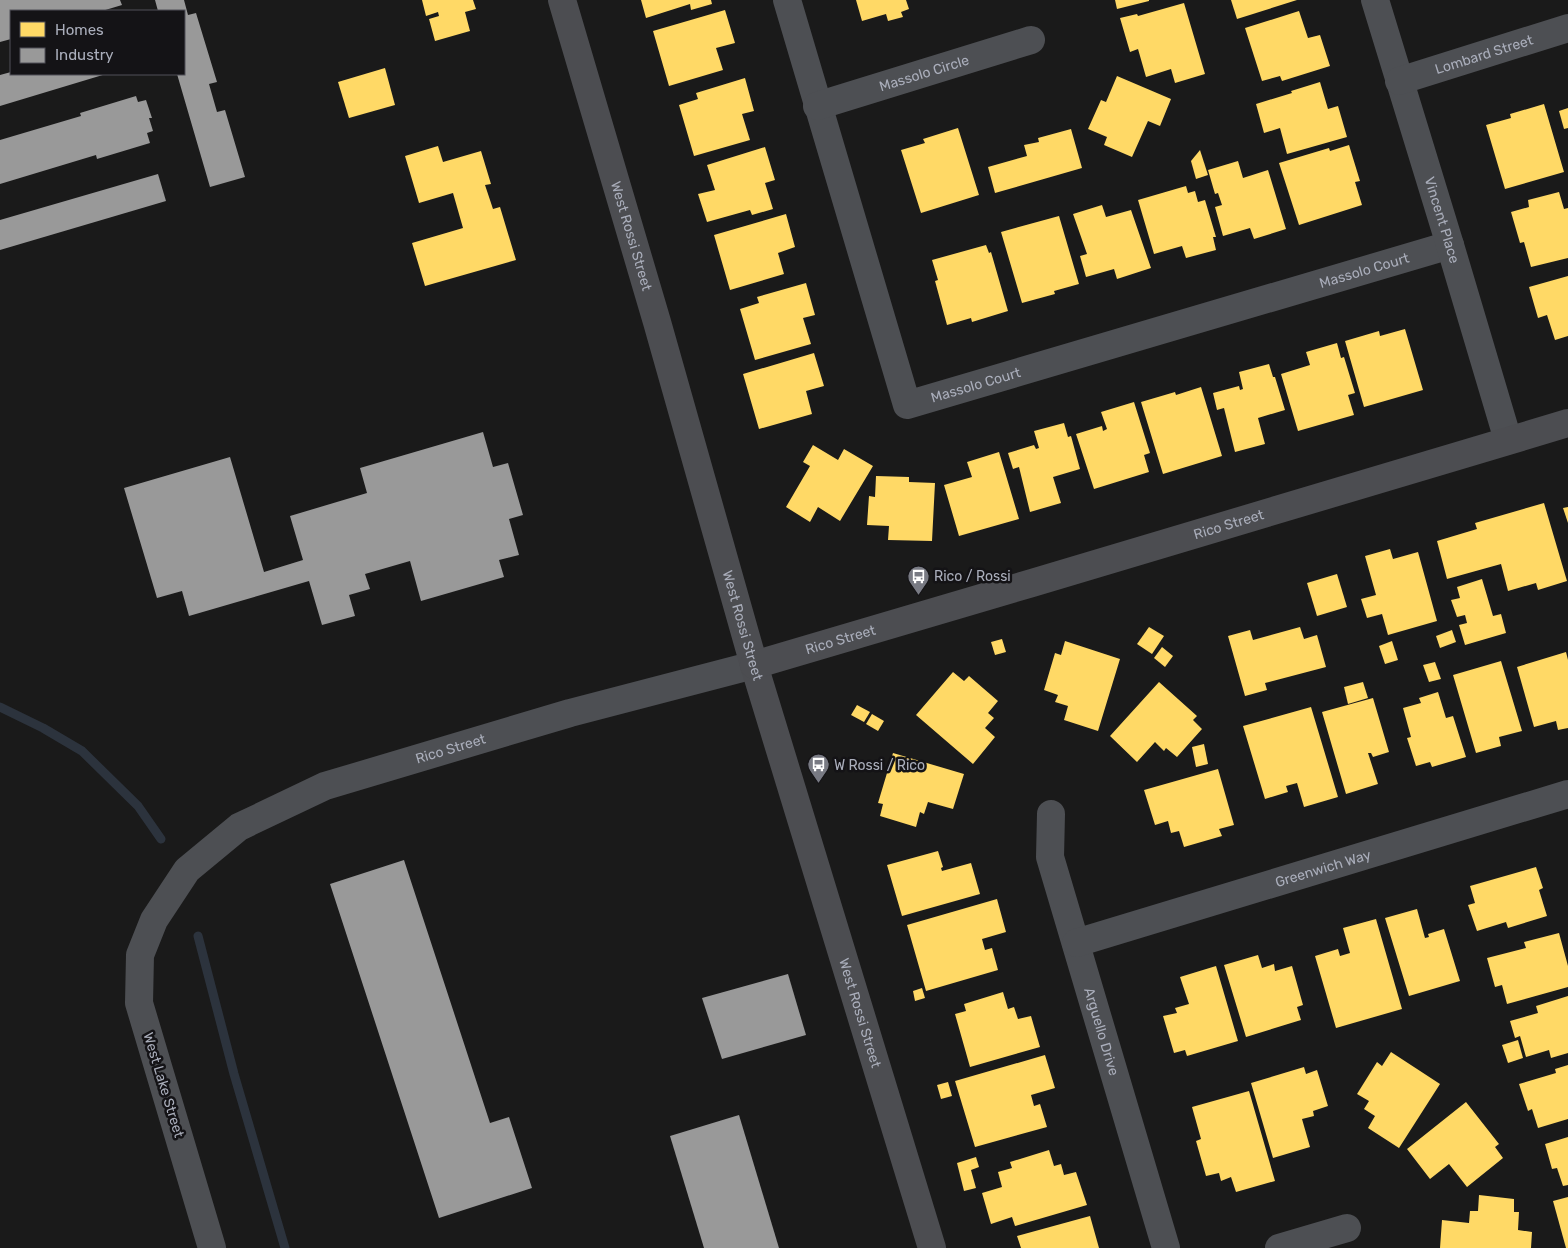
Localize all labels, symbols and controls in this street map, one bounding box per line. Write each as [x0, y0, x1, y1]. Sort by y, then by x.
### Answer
legend [10, 10, 185, 75]
text: Homes [55, 21, 104, 39]
street label: Lombard Street [1433, 31, 1536, 78]
text: Industry [55, 46, 114, 64]
street label: Massolo Circle [877, 52, 971, 95]
street label: Vincent Place [1421, 175, 1463, 266]
street label: West Rossi Street [607, 179, 656, 293]
street label: Massolo Court [1317, 249, 1412, 292]
street label: Massolo Court [929, 364, 1023, 406]
street label: Rico Street [1192, 506, 1266, 543]
bus stop icon: Rico / Rossi [906, 564, 930, 595]
place label: Rico / Rossi [934, 568, 1011, 585]
street label: West Rossi Street [719, 569, 766, 683]
street label: Rico Street [803, 621, 878, 658]
street label: Rico Street [414, 730, 488, 768]
bus stop icon: W Rossi / Rico [806, 753, 830, 784]
place label: W Rossi / Rico [834, 757, 925, 774]
street label: Greenwich Way [1273, 846, 1373, 891]
street label: West Rossi Street [835, 956, 885, 1070]
street label: Arguello Drive [1080, 985, 1122, 1078]
street label: West Lake Street [139, 1031, 188, 1140]

